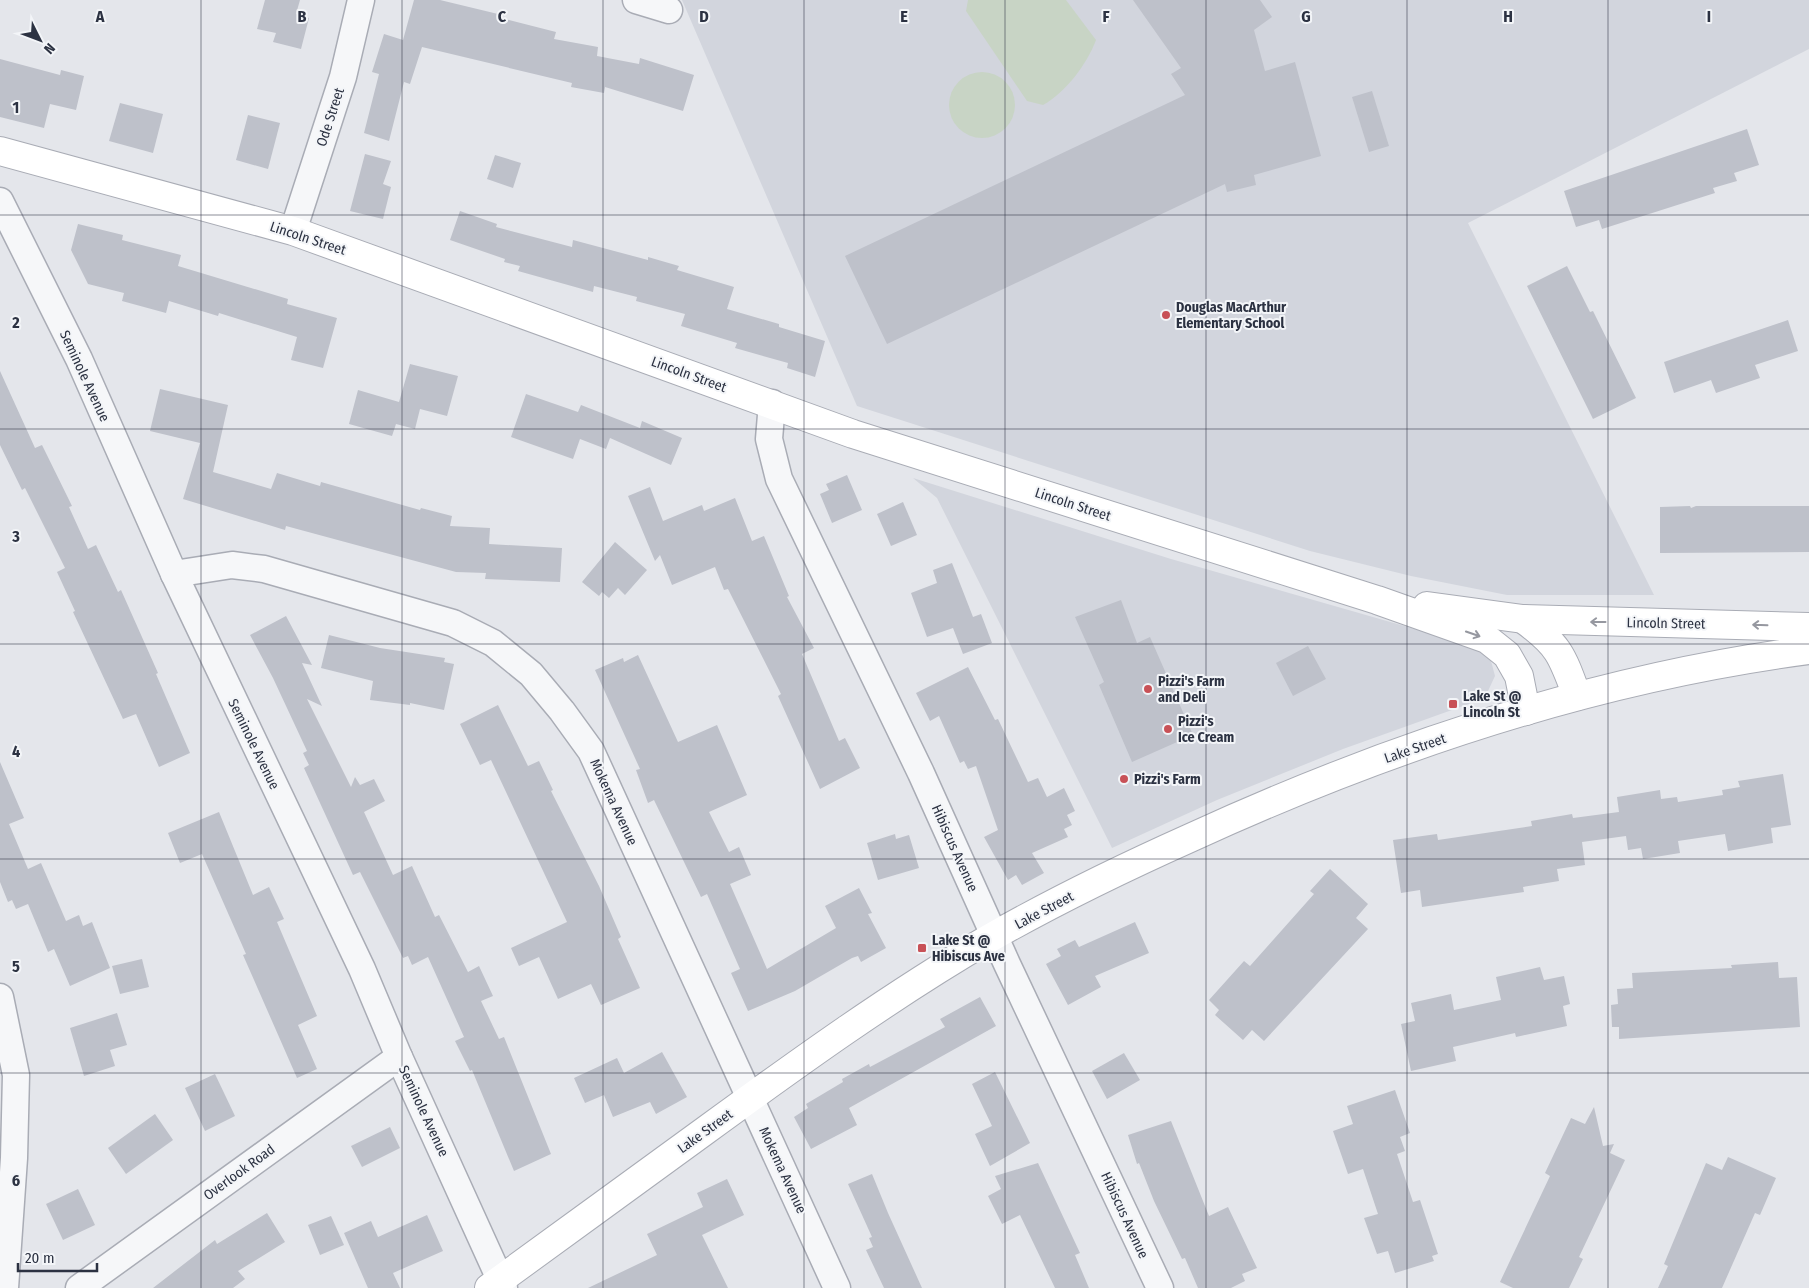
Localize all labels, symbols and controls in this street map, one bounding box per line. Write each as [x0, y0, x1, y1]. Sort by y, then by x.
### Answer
text: A [95, 7, 105, 26]
text: B [298, 7, 307, 26]
text: C [498, 7, 507, 26]
text: D [699, 7, 709, 26]
text: E [900, 7, 908, 26]
text: F [1102, 7, 1110, 26]
text: G [1301, 7, 1311, 26]
text: H [1503, 7, 1513, 26]
text: I [1707, 7, 1711, 26]
north arrow [15, 15, 65, 65]
text: N [40, 40, 58, 57]
street label: Ode Street [313, 85, 348, 149]
text: 1 [13, 98, 19, 117]
street label: Lincoln Street [268, 218, 348, 259]
place label: Douglas MacArthur Elementary School [1176, 299, 1287, 332]
marker: Douglas MacArthur Elementary School [1160, 309, 1172, 321]
text: 2 [11, 313, 20, 332]
street label: Seminole Avenue [56, 328, 113, 425]
street label: Lincoln Street [649, 353, 729, 396]
street label: Lincoln Street [1033, 484, 1113, 525]
text: 3 [11, 527, 20, 546]
street label: Lincoln Street [1626, 614, 1706, 633]
one-way arrow [1590, 617, 1606, 627]
one-way arrow [1753, 621, 1769, 630]
one-way arrow [1465, 630, 1480, 639]
place label: Pizzi's Farm and Deli [1158, 673, 1225, 706]
marker: Pizzi's Farm and Deli [1142, 683, 1154, 695]
place label: Lake St @ Lincoln St [1463, 688, 1521, 721]
street label: Seminole Avenue [224, 696, 283, 792]
marker: Lake St @ Lincoln St [1447, 698, 1459, 710]
place label: Pizzi's Ice Cream [1178, 713, 1234, 746]
marker: Pizzi's Ice Cream [1162, 723, 1174, 735]
street label: Lake Street [1382, 730, 1449, 767]
text: 4 [12, 742, 20, 761]
street label: Mokema Avenue [586, 756, 641, 848]
place label: Pizzi's Farm [1134, 771, 1201, 788]
marker: Pizzi's Farm [1118, 773, 1130, 785]
street label: Hibiscus Avenue [928, 802, 981, 894]
street label: Lake Street [1012, 888, 1077, 933]
place label: Lake St @ Hibiscus Ave [932, 932, 1005, 965]
marker: Lake St @ Hibiscus Ave [916, 942, 928, 954]
text: 5 [12, 957, 20, 976]
street label: Seminole Avenue [395, 1063, 452, 1160]
street label: Lake Street [674, 1105, 737, 1157]
street label: Mokema Avenue [755, 1124, 810, 1216]
street label: Overlook Road [200, 1141, 278, 1204]
street label: Hibiscus Avenue [1097, 1169, 1152, 1261]
text: 6 [12, 1171, 20, 1190]
scale bar [18, 1240, 96, 1272]
text: 20 m [25, 1249, 55, 1267]

